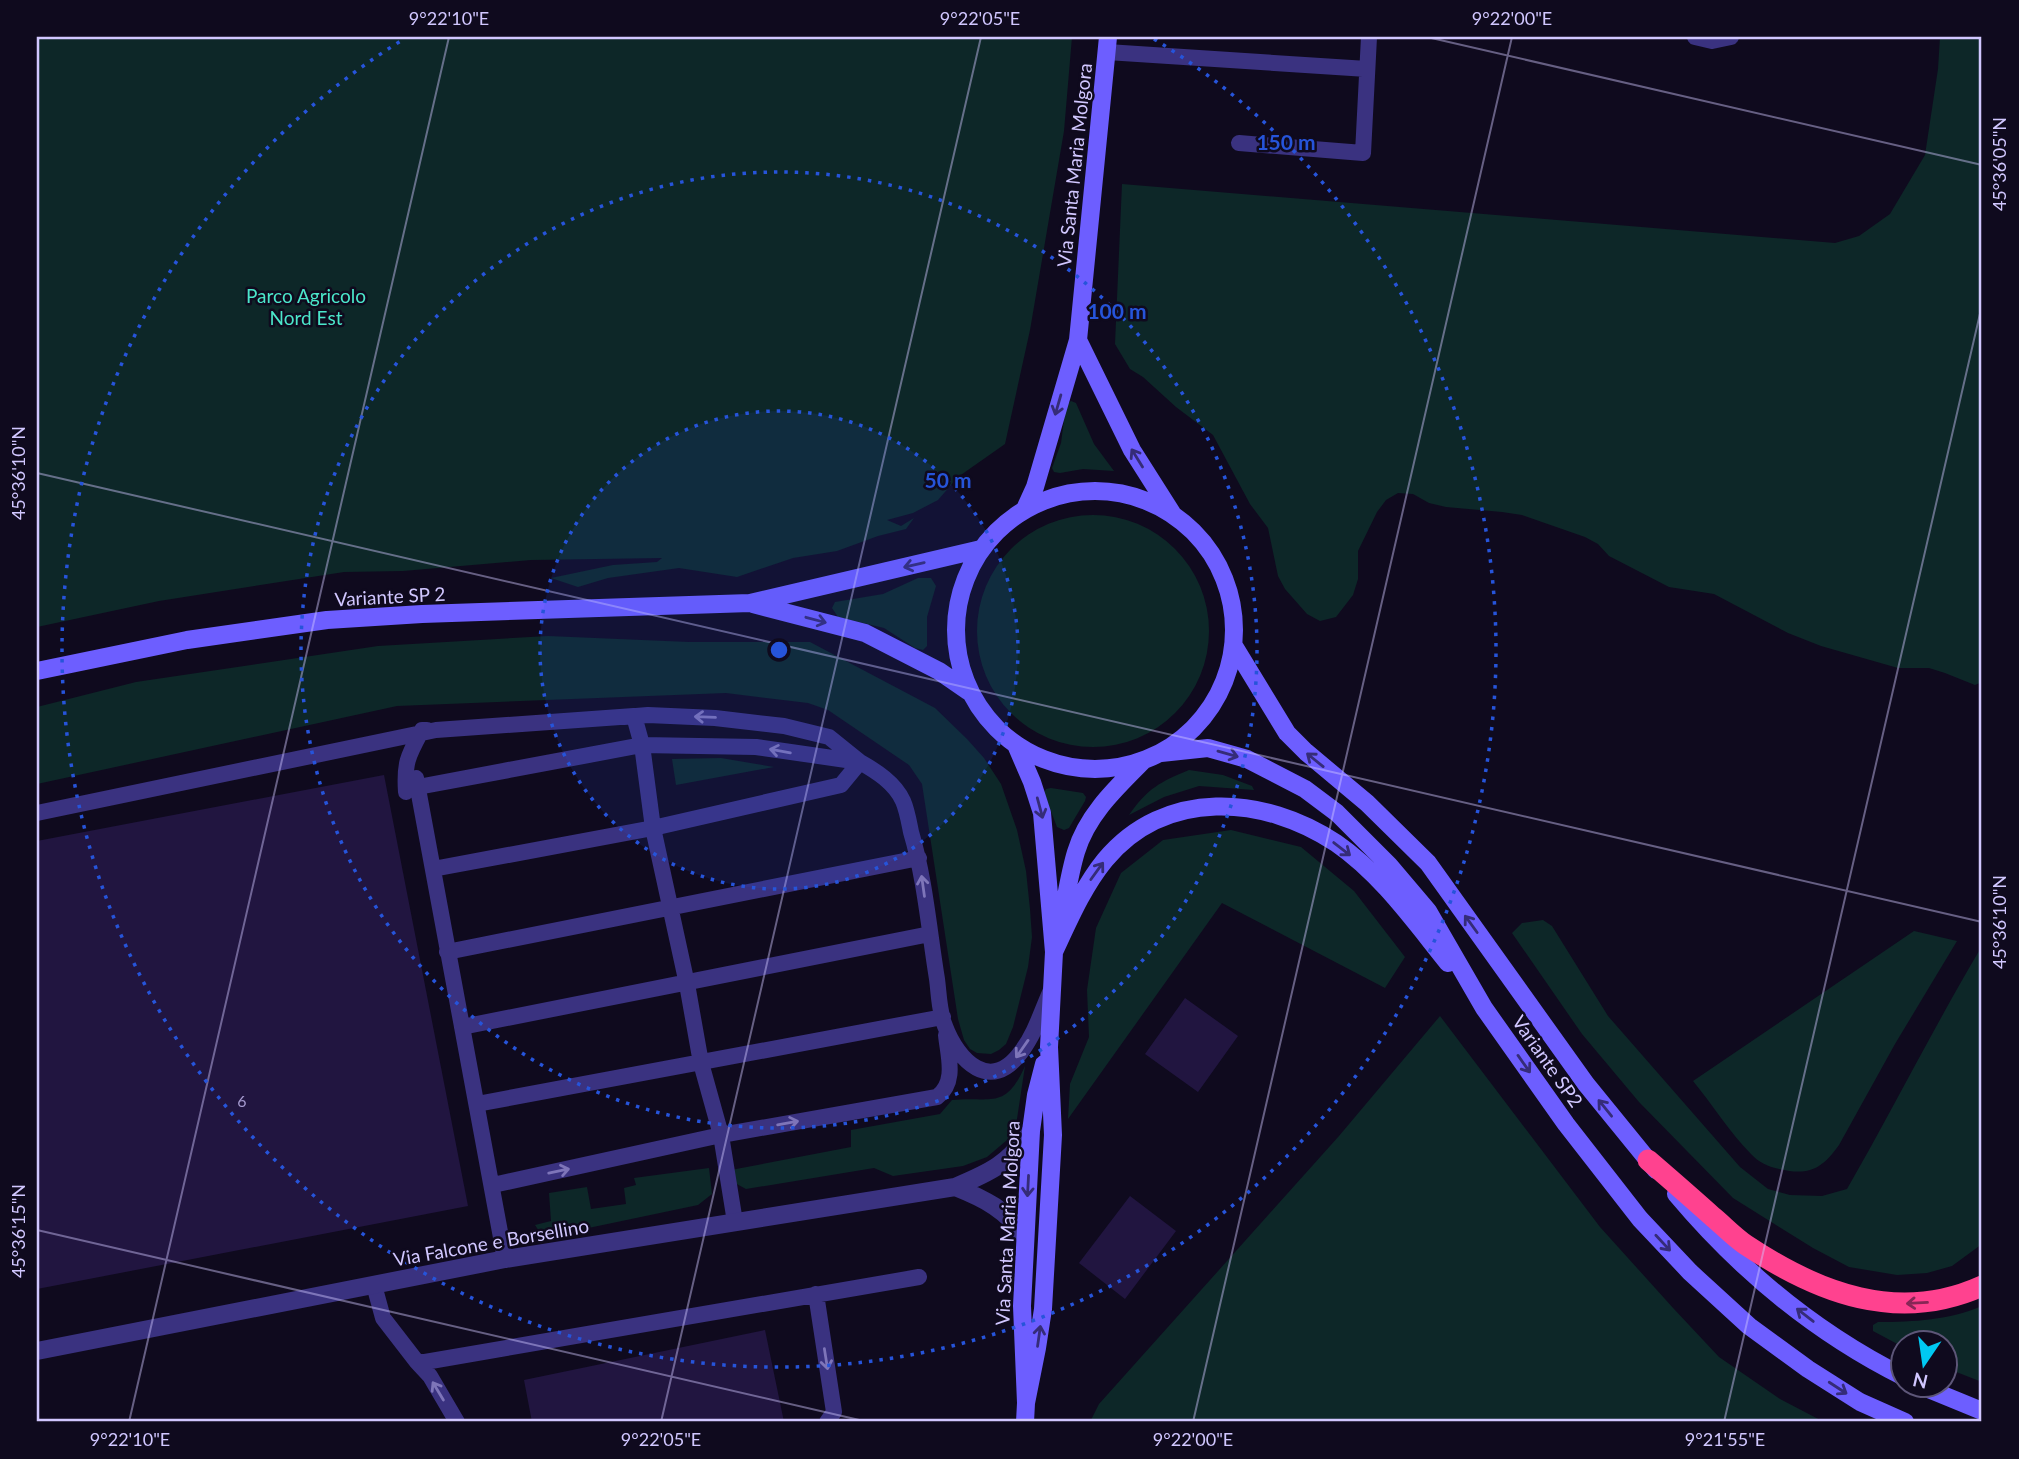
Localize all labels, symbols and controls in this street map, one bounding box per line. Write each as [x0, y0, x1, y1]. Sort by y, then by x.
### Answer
text: 9°22'10"E [409, 7, 489, 29]
text: 9°22'05"E [940, 7, 1020, 29]
text: 9°22'00"E [1472, 7, 1552, 29]
street label: Via Santa Maria Molgora [1052, 62, 1096, 268]
text: 45°36'05"N [1988, 117, 2010, 211]
text: 150 m [1256, 129, 1316, 154]
park label: Parco Agricolo Nord Est [246, 284, 366, 329]
text: 100 m [1087, 298, 1147, 323]
one-way arrow [1051, 394, 1064, 416]
text: 45°36'10"N [7, 426, 29, 520]
one-way arrow [1130, 449, 1145, 468]
text: 50 m [924, 467, 972, 492]
one-way arrow [904, 559, 926, 572]
street label: Variante SP 2 [334, 582, 446, 610]
one-way arrow [804, 614, 826, 627]
centre of rings [767, 638, 791, 662]
one-way arrow [693, 711, 716, 724]
one-way arrow [769, 744, 792, 757]
one-way arrow [1217, 748, 1239, 761]
one-way arrow [1307, 752, 1325, 767]
one-way arrow [1034, 797, 1047, 819]
one-way arrow [1333, 842, 1351, 857]
one-way arrow [1090, 862, 1105, 881]
one-way arrow [916, 875, 929, 898]
text: 45°36'10"N [1988, 875, 2010, 969]
one-way arrow [1464, 915, 1479, 934]
street label: Variante SP2 [1508, 1011, 1588, 1111]
one-way arrow [1015, 1039, 1030, 1058]
one-way arrow [1517, 1054, 1531, 1073]
house number: 6 [237, 1091, 247, 1110]
one-way arrow [1597, 1099, 1613, 1117]
one-way arrow [776, 1116, 799, 1129]
street label: Via Santa Maria Molgora [990, 1120, 1024, 1326]
one-way arrow [547, 1163, 570, 1177]
one-way arrow [1021, 1174, 1034, 1197]
text: 45°36'15"N [7, 1184, 29, 1278]
street label: Via Falcone e Borsellino [391, 1213, 591, 1271]
one-way arrow [1655, 1234, 1671, 1252]
one-way arrow [1906, 1296, 1929, 1309]
one-way arrow [1796, 1307, 1814, 1322]
one-way arrow [1033, 1326, 1046, 1348]
north arrow [1890, 1330, 1960, 1400]
one-way arrow [819, 1347, 832, 1370]
text: N [1910, 1368, 1930, 1394]
one-way arrow [431, 1382, 445, 1402]
one-way arrow [1827, 1382, 1847, 1396]
text: 9°22'10"E [90, 1428, 170, 1450]
text: 9°22'05"E [621, 1428, 701, 1450]
text: 9°22'00"E [1153, 1428, 1233, 1450]
text: 9°21'55"E [1685, 1428, 1765, 1450]

